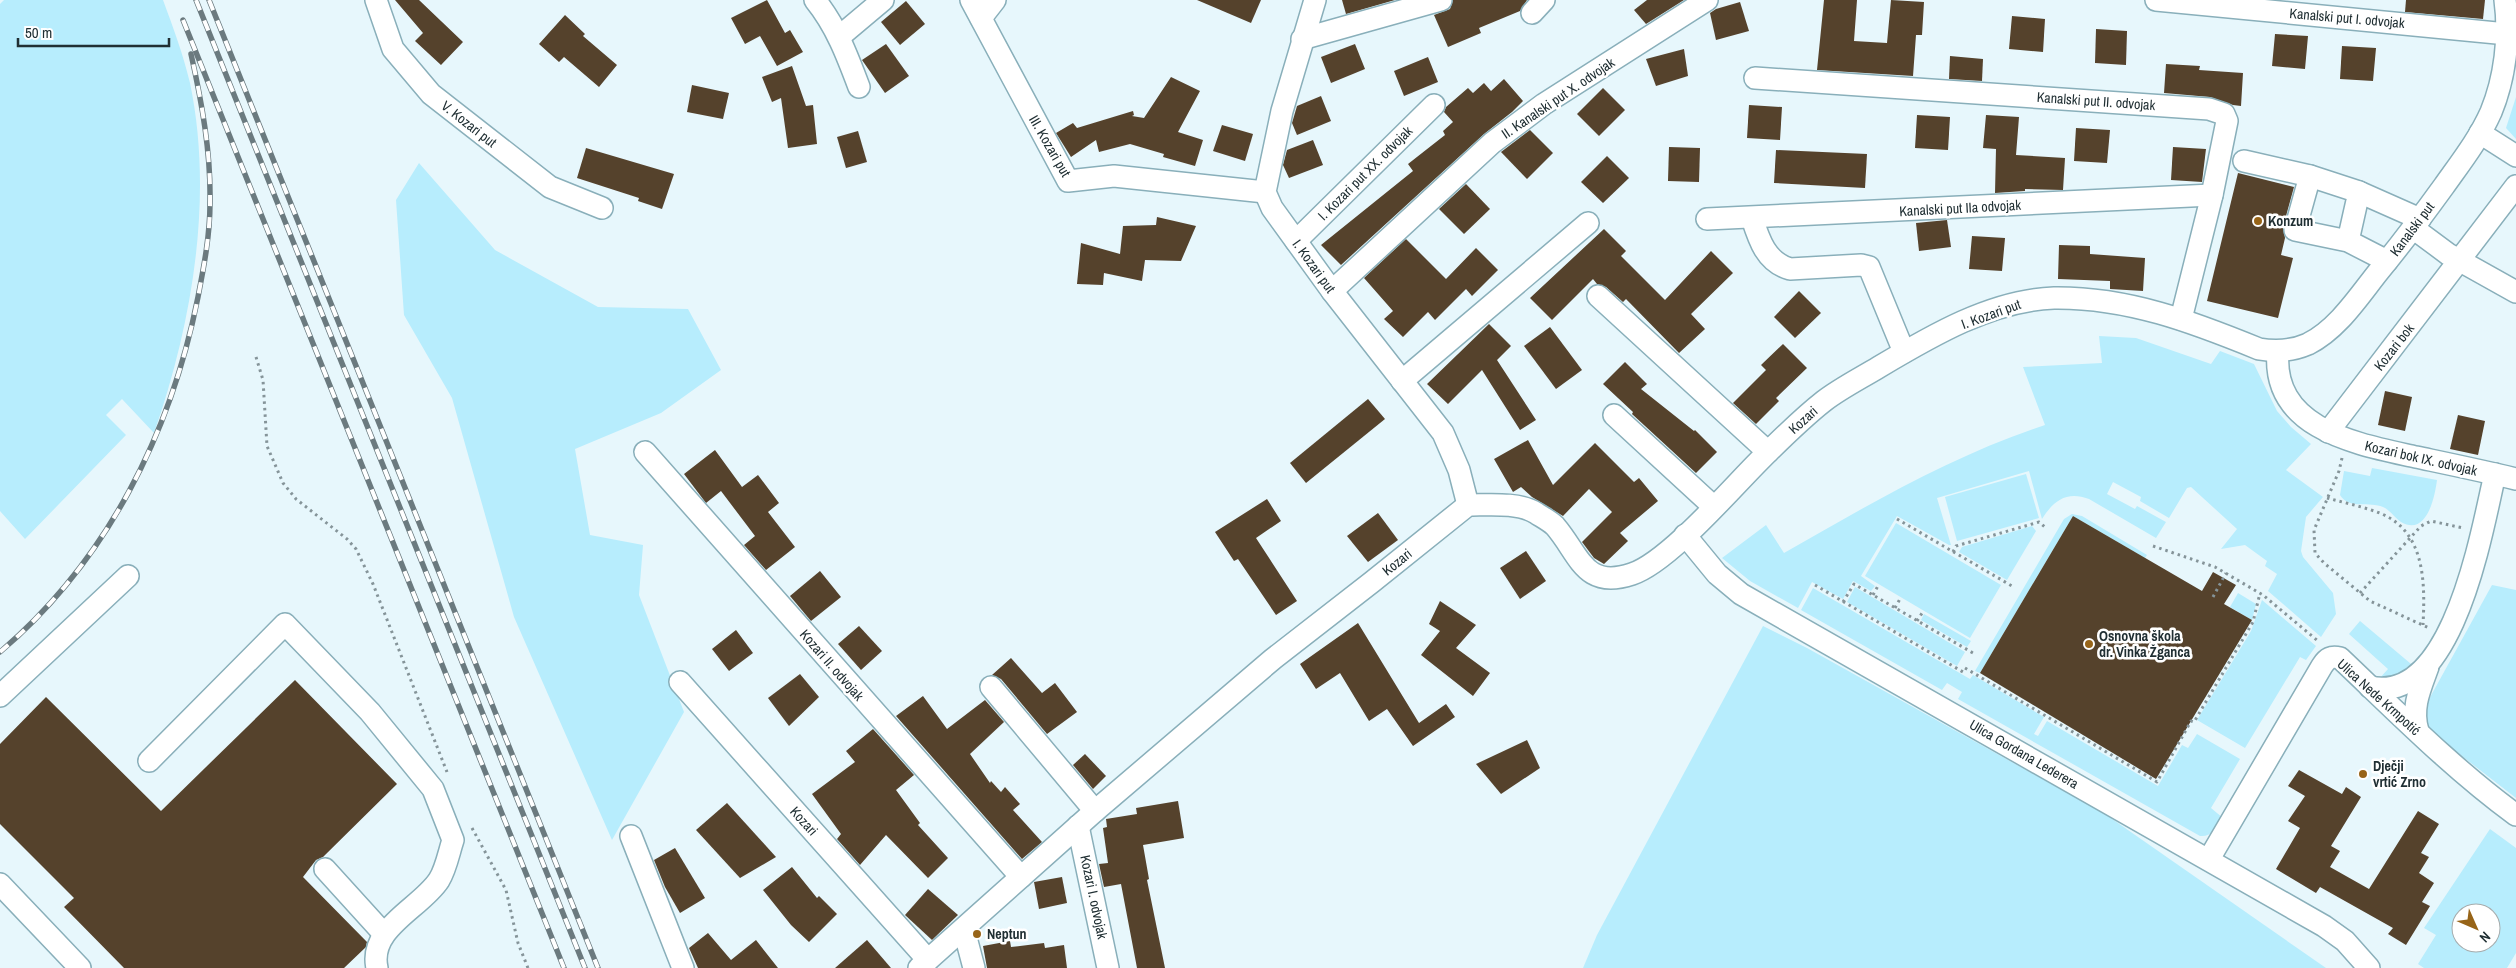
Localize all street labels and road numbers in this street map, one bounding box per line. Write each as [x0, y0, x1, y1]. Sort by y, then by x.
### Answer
street label: Kanalski put I. odvojak [2289, 4, 2406, 32]
street label: II. Kanalski put X. odvojak [1498, 53, 1618, 143]
street label: Kanalski put II. odvojak [2036, 88, 2156, 114]
street label: V. Kozari put [438, 97, 500, 151]
street label: III. Kozari put [1025, 112, 1075, 180]
street label: I. Kozari put XX. odvojak [1314, 122, 1416, 224]
street label: Kanalski put IIa odvojak [1899, 196, 2022, 220]
street label: Kanalski put [2386, 198, 2438, 260]
street label: I. Kozari put [1289, 236, 1339, 296]
street label: I. Kozari put [1959, 295, 2023, 333]
street label: Kozari bok [2370, 320, 2418, 374]
street label: Kozari [1785, 402, 1821, 438]
street label: Kozari bok IX. odvojak [2363, 436, 2479, 480]
street label: Kozari [1378, 545, 1416, 579]
street label: Kozari II. odvojak [796, 626, 868, 705]
street label: Ulica Nede Krmpotić [2334, 655, 2425, 739]
street label: Ulica Gordana Lederera [1966, 715, 2082, 793]
street label: Kozari [786, 803, 822, 839]
street label: Kozari I. odvojak [1076, 853, 1112, 941]

